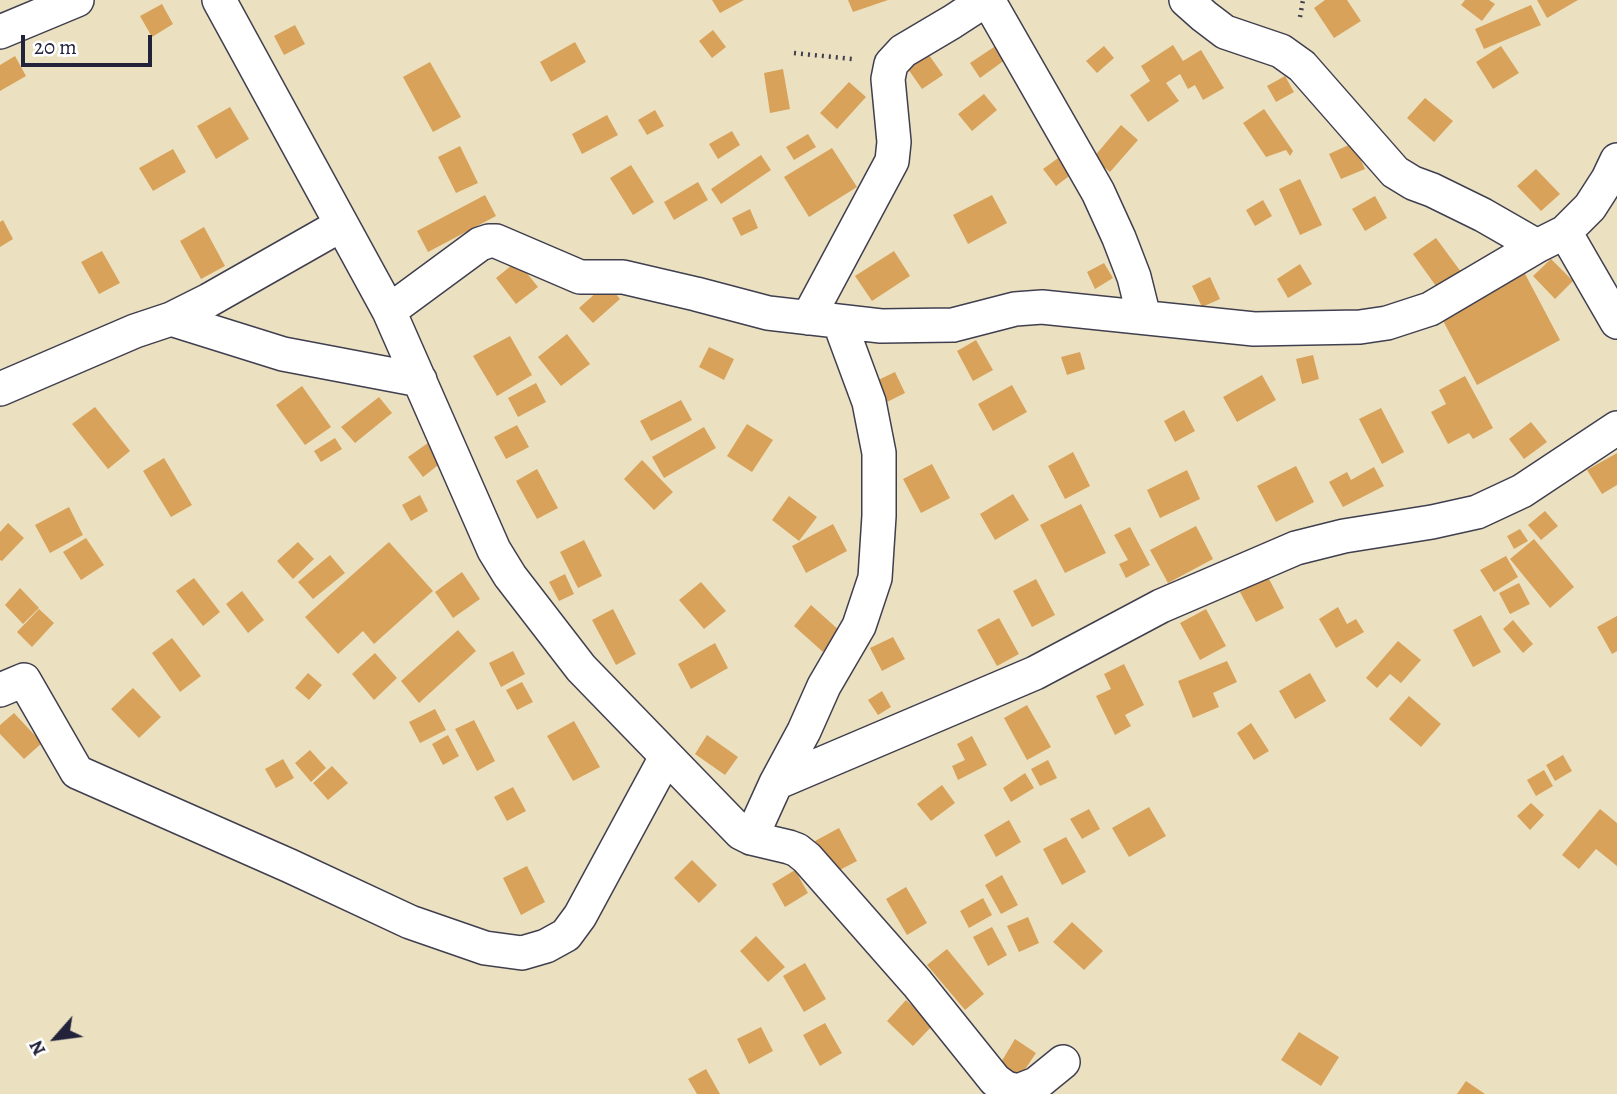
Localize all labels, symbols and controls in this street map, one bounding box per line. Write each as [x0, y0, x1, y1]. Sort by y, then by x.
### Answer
scale bar [24, 21, 156, 65]
text: 20 m [34, 33, 77, 61]
north arrow [21, 1003, 91, 1073]
text: N [23, 1036, 52, 1060]

